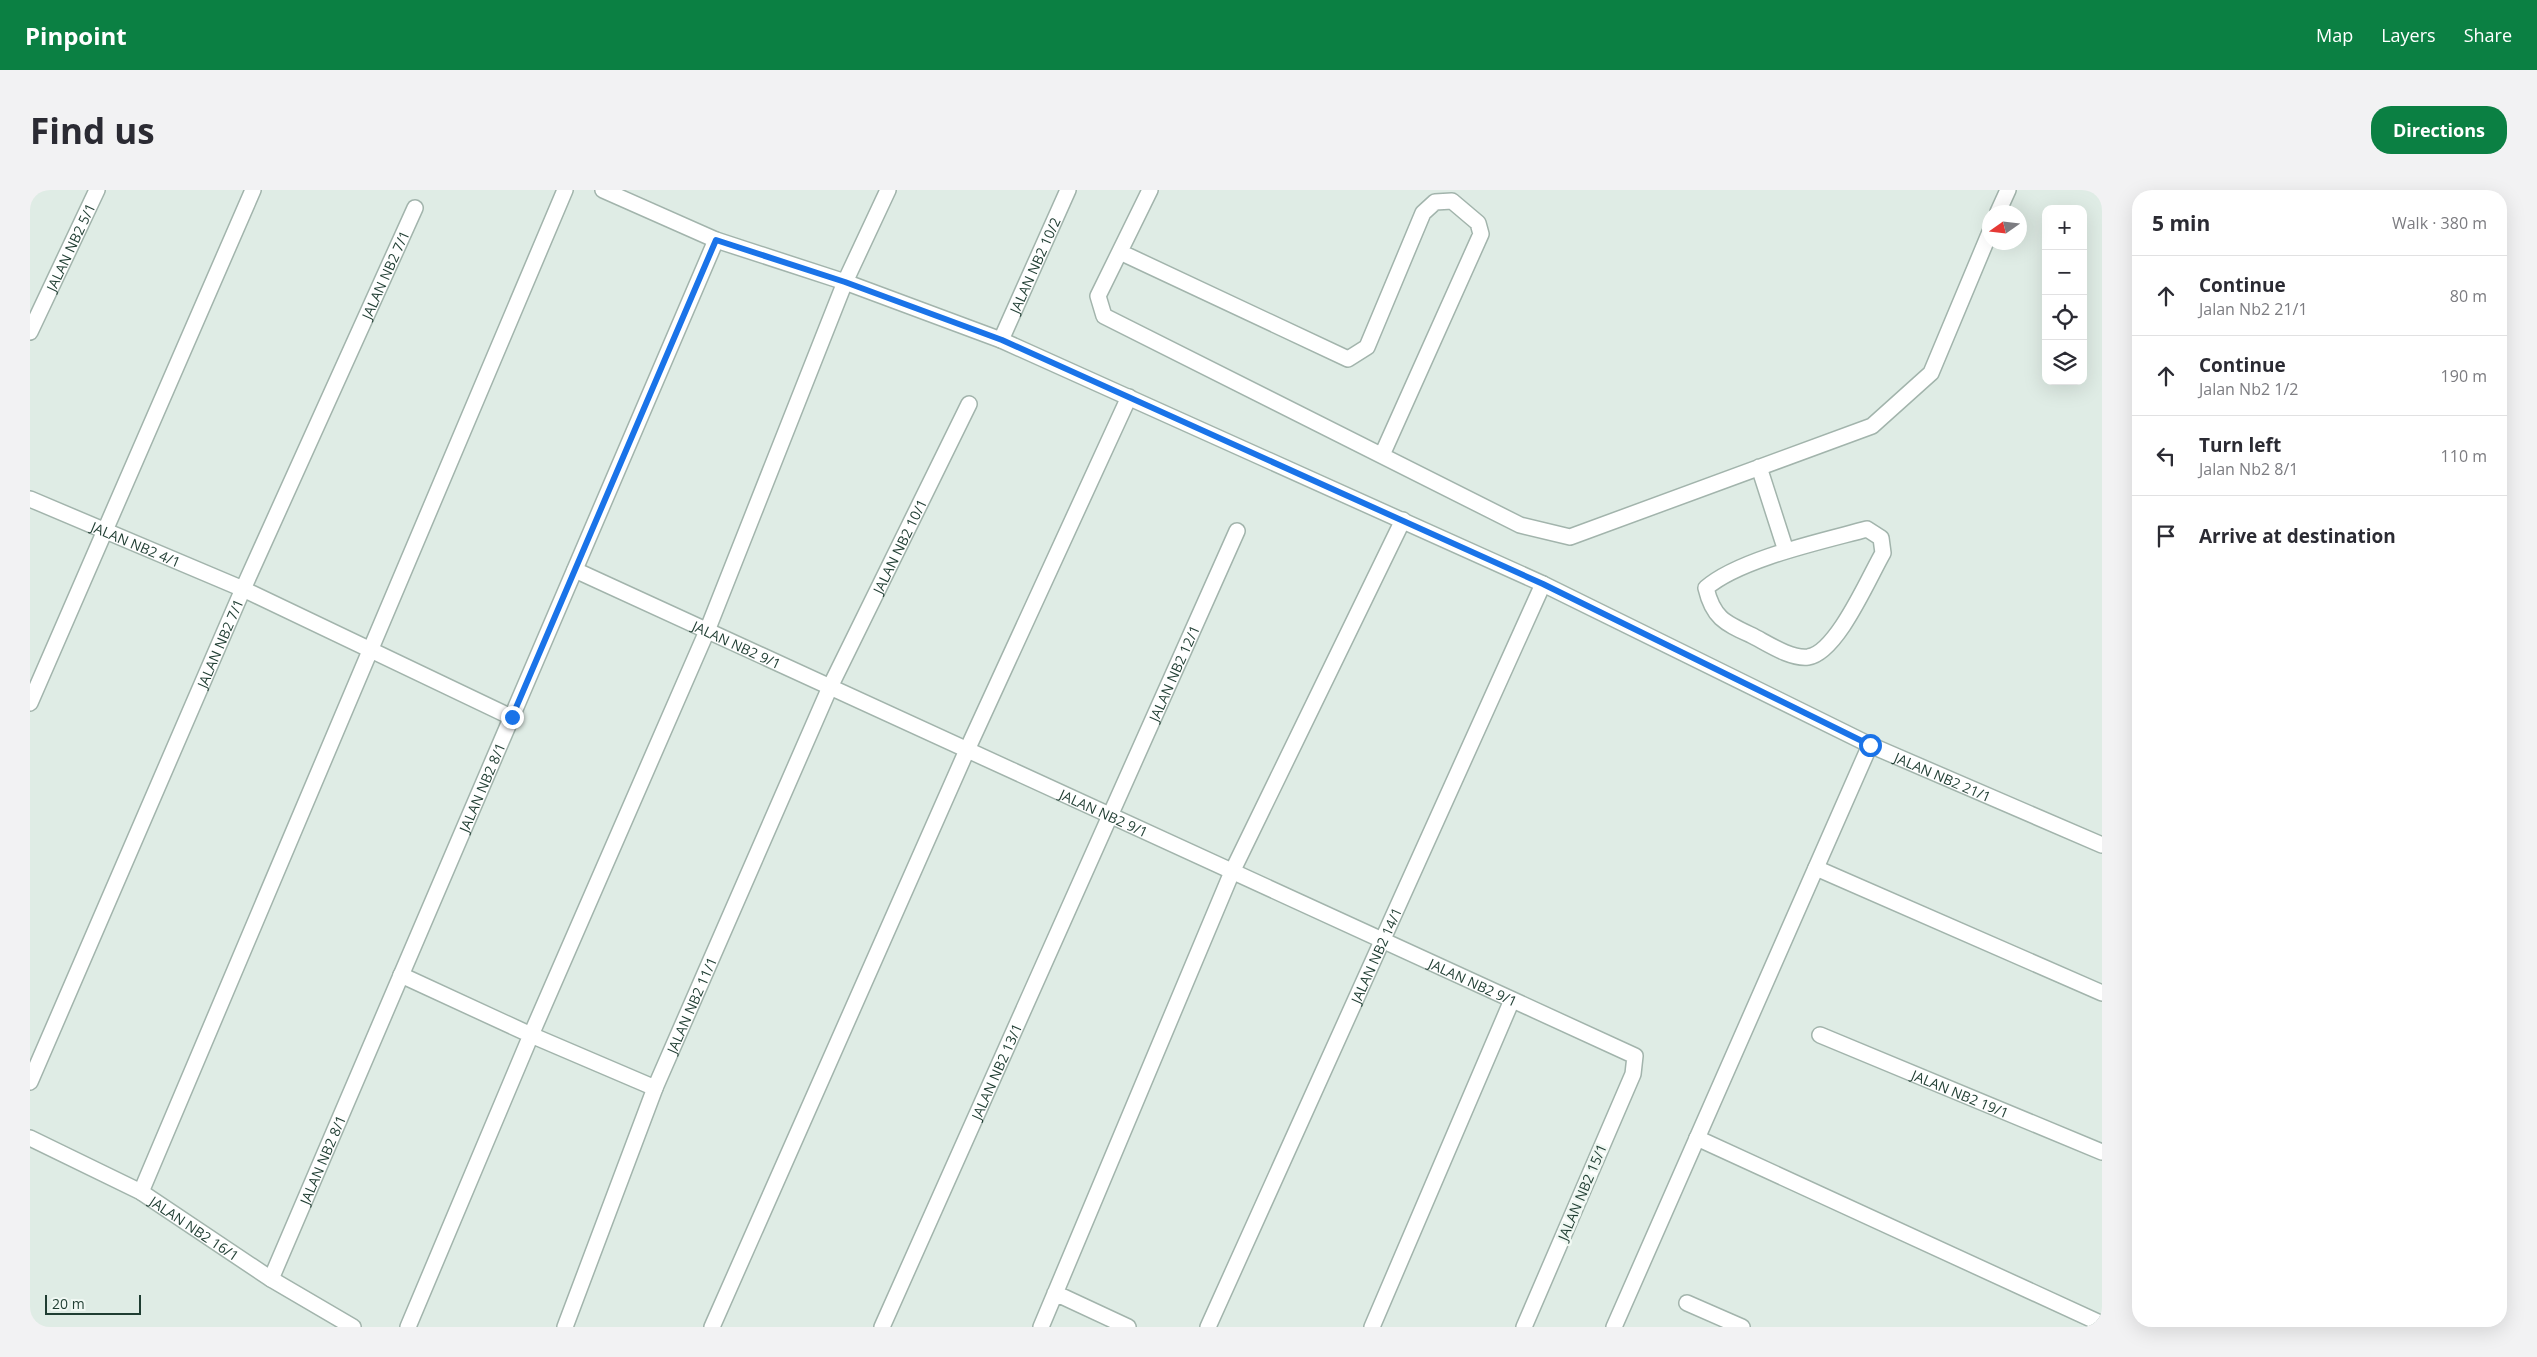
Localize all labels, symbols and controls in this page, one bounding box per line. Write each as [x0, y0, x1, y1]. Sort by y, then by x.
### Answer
text: Pinpoint [25, 19, 127, 52]
text: Map [2316, 23, 2353, 47]
text: Layers [2381, 23, 2436, 47]
text: Share [2464, 23, 2512, 47]
button: Directions [2371, 106, 2507, 154]
text: Find us [30, 107, 155, 154]
street label: JALAN NB2 5/1 [40, 200, 99, 296]
north arrow [1982, 205, 2027, 250]
map controls [2042, 205, 2087, 385]
button: + [2042, 205, 2087, 250]
text: 5 min [2152, 209, 2210, 237]
text: Walk · 380 m [2392, 212, 2487, 234]
street label: JALAN NB2 10/2 [1004, 214, 1064, 318]
street label: JALAN NB2 7/1 [356, 227, 413, 324]
button: − [2042, 250, 2087, 295]
text: Continue [2199, 272, 2286, 298]
icon: ahead [2152, 282, 2180, 310]
text: 80 m [2450, 285, 2487, 307]
button: locate [2042, 295, 2087, 340]
text: Jalan Nb2 21/1 [2199, 298, 2308, 320]
button: layers [2042, 340, 2087, 385]
text: Continue [2199, 352, 2286, 378]
icon: ahead [2152, 362, 2180, 390]
text: 190 m [2441, 365, 2487, 387]
text: Jalan Nb2 1/2 [2199, 378, 2298, 400]
text: Turn left [2199, 432, 2281, 458]
icon: left [2152, 442, 2180, 470]
text: 110 m [2441, 445, 2487, 467]
text: Jalan Nb2 8/1 [2199, 458, 2298, 480]
street label: JALAN NB2 10/1 [867, 495, 931, 598]
street label: JALAN NB2 4/1 [86, 516, 184, 571]
icon: arrive [2152, 522, 2180, 550]
text: Arrive at destination [2199, 523, 2396, 549]
street label: JALAN NB2 7/1 [191, 596, 247, 693]
street label: JALAN NB2 9/1 [688, 615, 784, 673]
street label: JALAN NB2 12/1 [1143, 622, 1203, 726]
route end [501, 706, 524, 729]
route start [1859, 734, 1882, 757]
street label: JALAN NB2 8/1 [453, 740, 509, 837]
street label: JALAN NB2 21/1 [1890, 746, 1994, 806]
street label: JALAN NB2 9/1 [1055, 783, 1151, 841]
street label: JALAN NB2 14/1 [1345, 904, 1406, 1008]
street label: JALAN NB2 9/1 [1424, 952, 1520, 1010]
street label: JALAN NB2 11/1 [661, 954, 721, 1058]
street label: JALAN NB2 13/1 [965, 1020, 1026, 1124]
street label: JALAN NB2 19/1 [1907, 1064, 2012, 1122]
street label: JALAN NB2 8/1 [294, 1112, 350, 1209]
street label: JALAN NB2 15/1 [1552, 1141, 1611, 1245]
street label: JALAN NB2 16/1 [145, 1190, 243, 1265]
scale bar [45, 1292, 141, 1315]
text: 20 m [52, 1294, 85, 1313]

